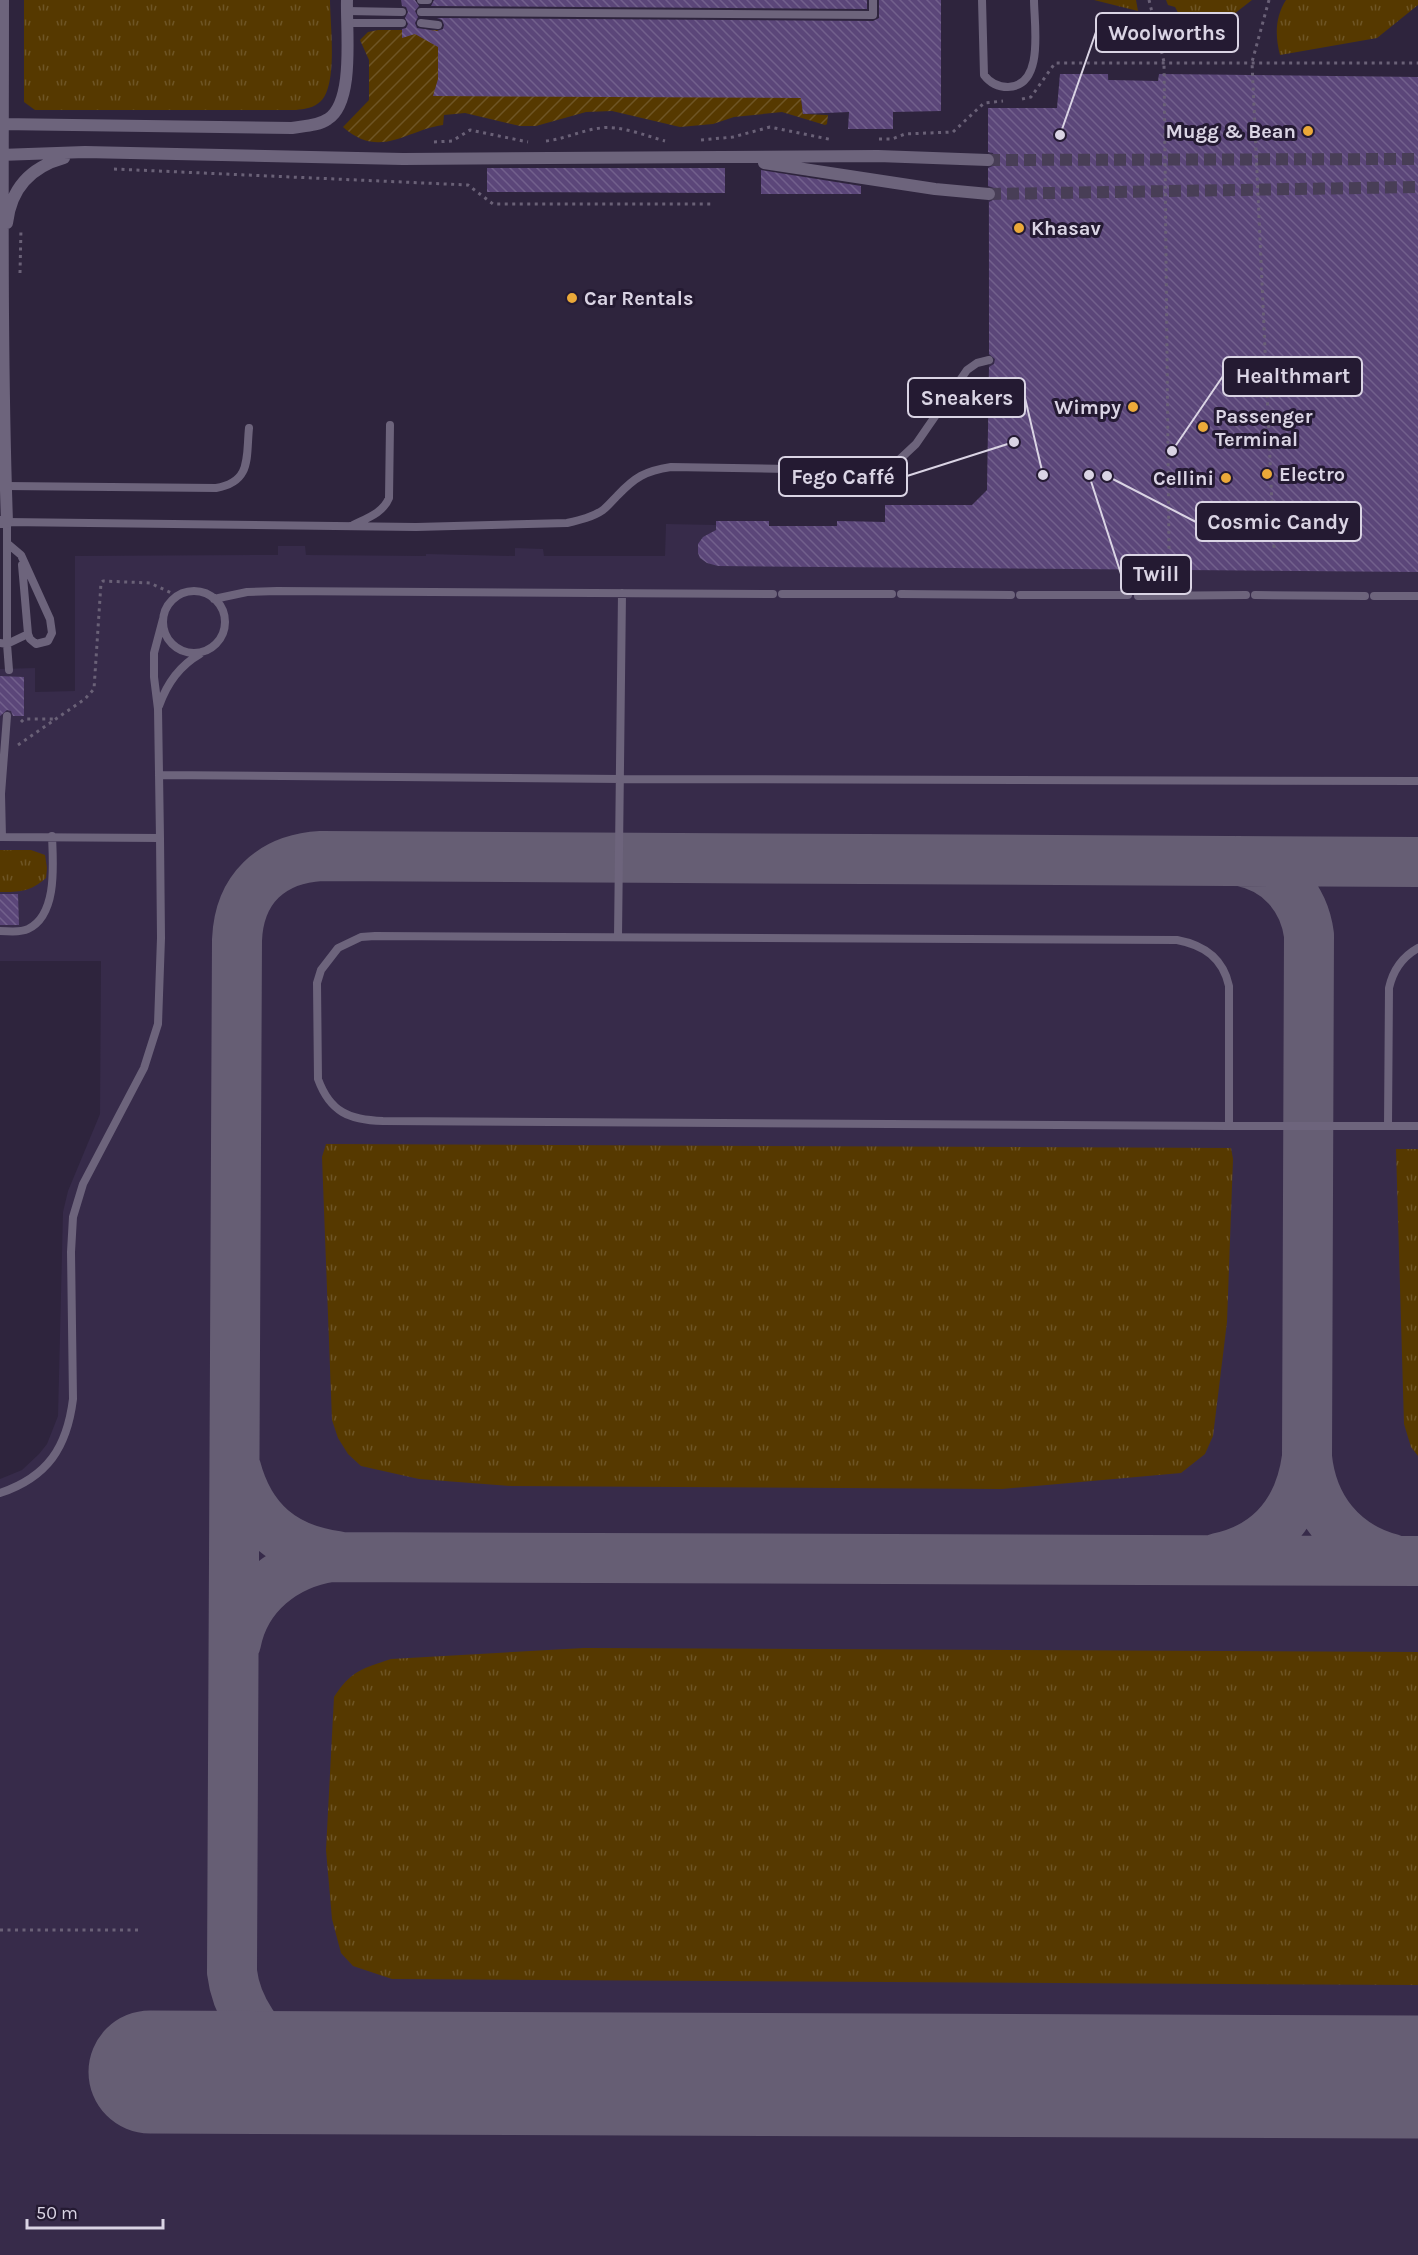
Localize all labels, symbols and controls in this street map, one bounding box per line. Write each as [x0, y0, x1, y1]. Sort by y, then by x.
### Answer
callout: Woolworths [1096, 13, 1238, 52]
text: Woolworths [1108, 21, 1226, 45]
place label: Mugg & Bean [1166, 120, 1296, 143]
marker: Mugg & Bean [1301, 124, 1315, 138]
place label: Khasav [1031, 217, 1101, 240]
marker: Khasav [1012, 221, 1026, 235]
place label: Car Rentals [584, 287, 693, 310]
marker: Car Rentals [565, 291, 579, 305]
callout: Healthmart [1223, 357, 1362, 396]
text: Healthmart [1236, 364, 1350, 388]
callout: Sneakers [908, 378, 1025, 417]
text: Sneakers [921, 386, 1013, 410]
place label: Wimpy [1054, 396, 1121, 419]
marker: Wimpy [1126, 400, 1140, 414]
place label: Passenger Terminal [1215, 405, 1313, 451]
marker: Passenger Terminal [1196, 420, 1210, 434]
callout: Fego Caffé [779, 457, 907, 496]
place label: Electro [1279, 463, 1345, 486]
text: Fego Caffé [791, 465, 895, 489]
place label: Cellini [1153, 467, 1214, 490]
marker: Electro [1260, 467, 1274, 481]
marker: Cellini [1219, 471, 1233, 485]
callout: Cosmic Candy [1196, 502, 1361, 541]
text: Cosmic Candy [1207, 510, 1349, 534]
callout: Twill [1121, 555, 1191, 594]
text: Twill [1133, 562, 1179, 586]
scale bar [27, 2192, 164, 2230]
text: 50 m [36, 2202, 78, 2224]

